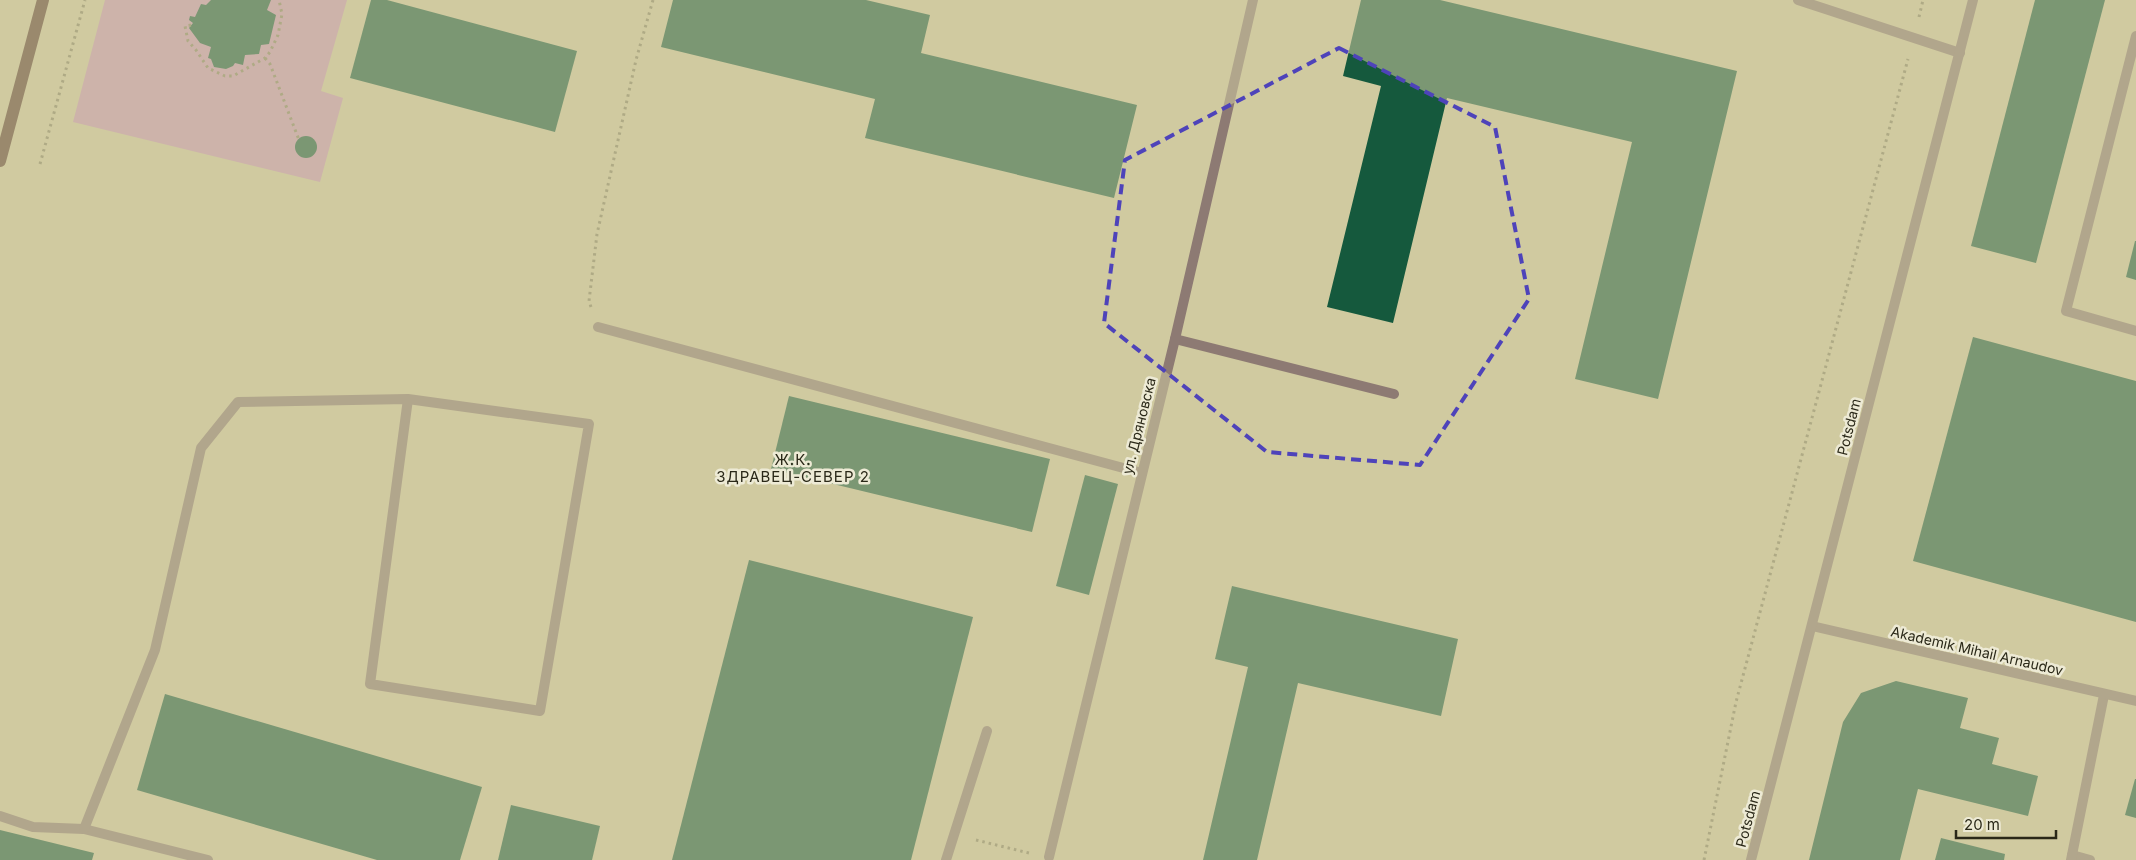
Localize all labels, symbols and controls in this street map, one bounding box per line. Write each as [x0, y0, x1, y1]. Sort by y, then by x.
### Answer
street label: ул. Дряновска [1118, 376, 1159, 476]
street label: Potsdam [1833, 397, 1864, 457]
district label: Ж.К. ЗДРАВЕЦ-СЕВЕР 2 [716, 450, 870, 486]
street label: Akademik Mihail Arnaudov [1889, 622, 2065, 679]
street label: Potsdam [1732, 789, 1763, 849]
scale bar [1956, 808, 2056, 840]
text: 20 m [1964, 815, 2000, 834]

